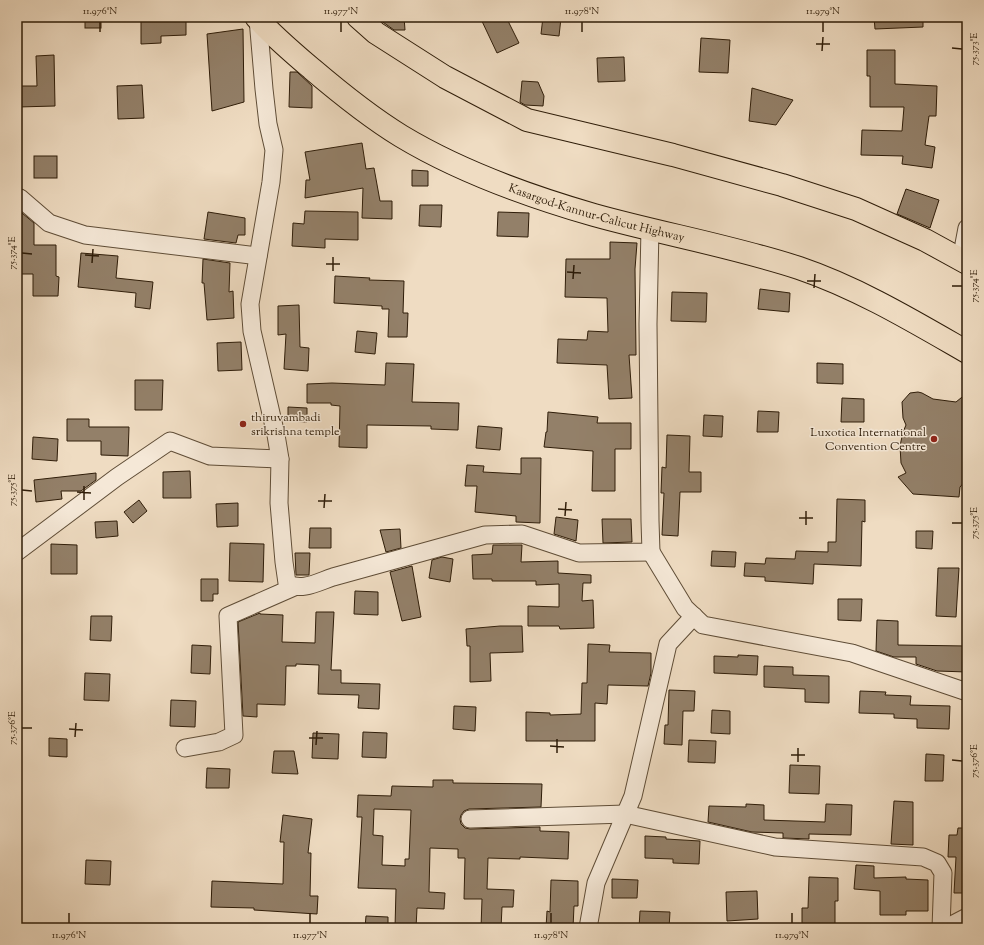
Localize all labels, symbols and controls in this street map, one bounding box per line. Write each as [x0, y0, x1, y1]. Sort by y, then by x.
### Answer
text: 11.976°N [83, 4, 117, 19]
text: 11.977°N [324, 4, 358, 19]
text: 11.978°N [565, 4, 599, 19]
text: 11.979°N [806, 4, 840, 19]
text: 75.373°E [967, 33, 982, 65]
street label: Kasargod-Kannur-Calicut Highway [506, 180, 686, 247]
text: 75.374°E [5, 237, 20, 269]
text: 75.374°E [967, 270, 982, 302]
place label: thiruvambadi srikrishna temple [251, 409, 340, 441]
marker: thiruvambadi srikrishna temple [238, 419, 248, 429]
place label: Luxotica International Convention Centre [810, 424, 927, 456]
marker: Luxotica International Convention Centre [929, 434, 939, 444]
text: 75.375°E [5, 474, 20, 506]
text: 75.375°E [967, 507, 982, 539]
text: 75.376°E [5, 711, 20, 745]
text: 75.376°E [967, 744, 982, 778]
text: 11.976°N [52, 928, 86, 943]
text: 11.977°N [293, 928, 327, 943]
text: 11.978°N [534, 928, 568, 943]
text: 11.979°N [775, 928, 809, 943]

